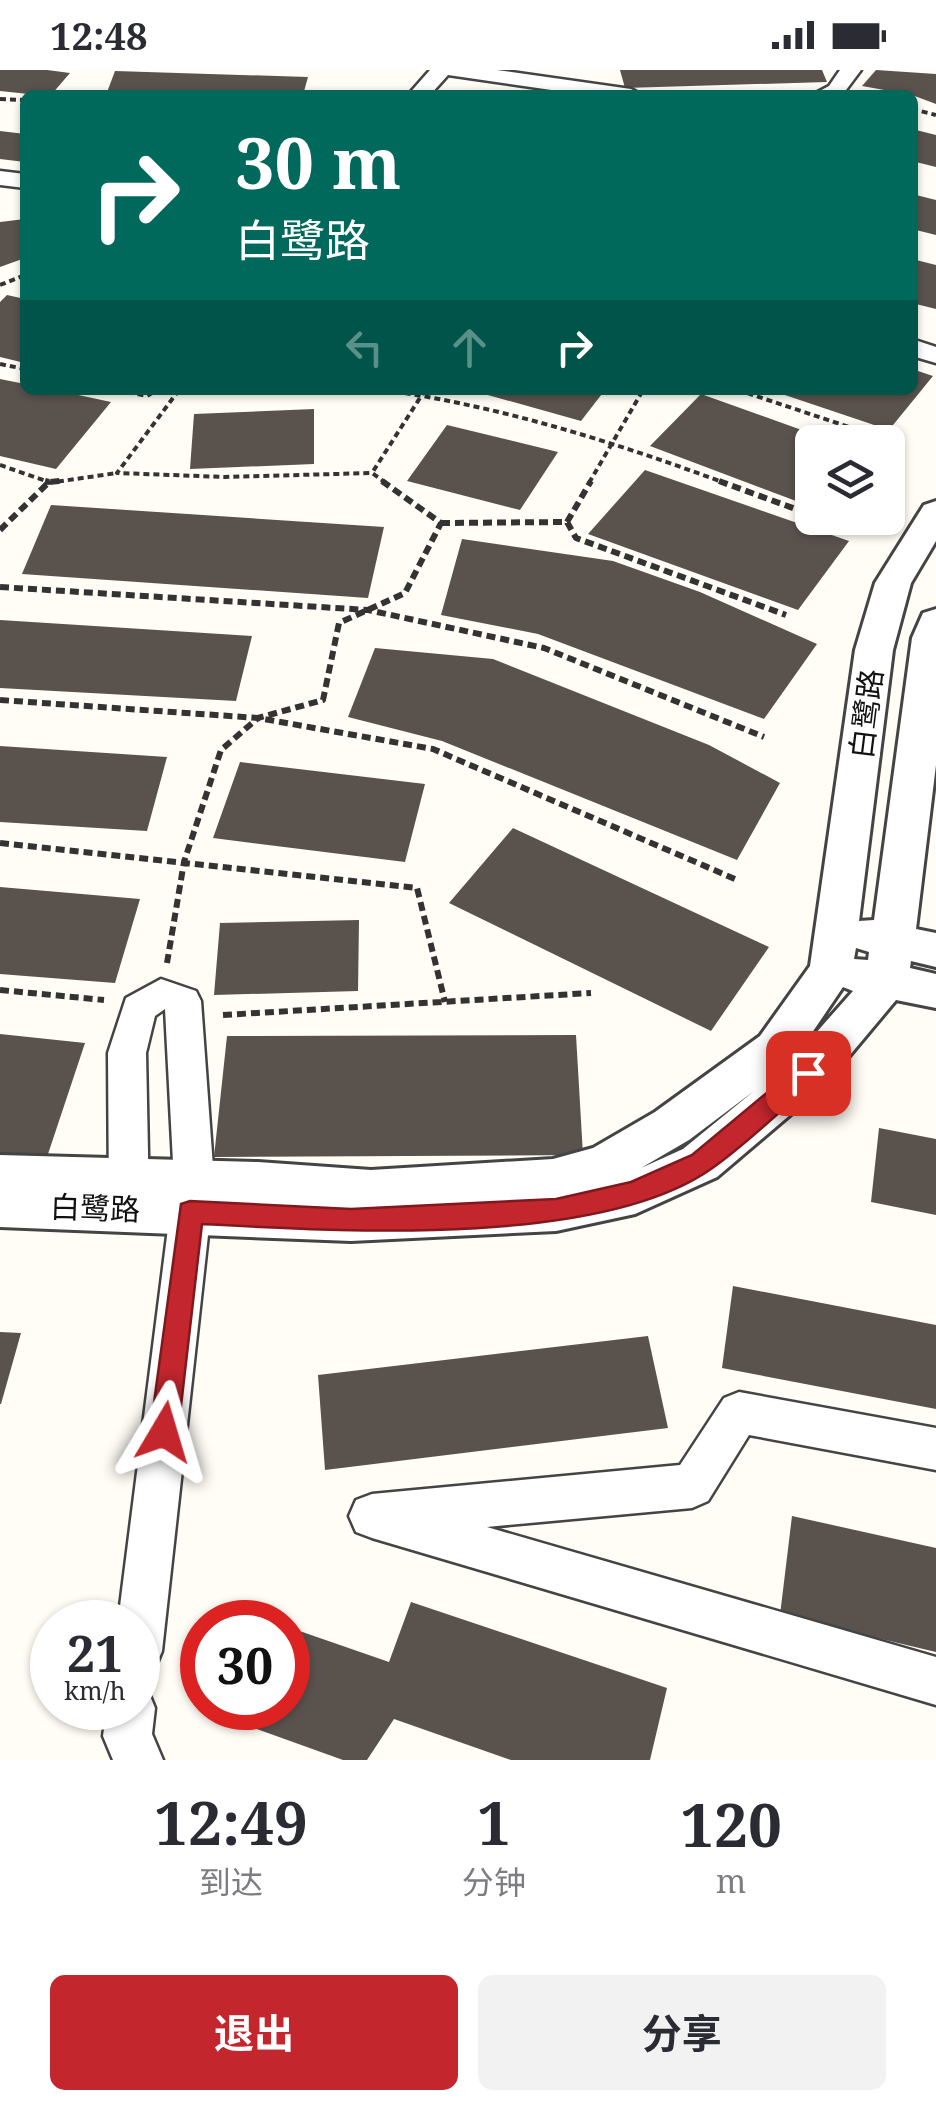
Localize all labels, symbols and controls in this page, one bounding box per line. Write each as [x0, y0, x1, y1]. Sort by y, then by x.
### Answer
text: 12:48 [50, 9, 147, 61]
text: 30 m [235, 114, 401, 210]
icon: right [70, 130, 200, 260]
text: 白鹭路 [235, 209, 370, 270]
icon: left [337, 320, 392, 375]
icon: ahead [442, 320, 497, 375]
icon: right [547, 320, 602, 375]
map controls [795, 425, 905, 535]
button: layers [795, 425, 905, 535]
street label: 白鹭路 [840, 667, 891, 761]
pin [766, 1031, 851, 1116]
icon: arrive [781, 1046, 836, 1101]
street label: 白鹭路 [49, 1185, 141, 1230]
position arrow [112, 1380, 216, 1484]
speed limit sign: 30 [180, 1600, 310, 1730]
text: 21 [67, 1619, 123, 1687]
text: km/h [64, 1673, 126, 1707]
text: 12:49 [154, 1781, 308, 1863]
text: 1 [477, 1781, 511, 1863]
text: 120 [680, 1783, 782, 1865]
text: m [716, 1859, 746, 1902]
text: 到达 [199, 1860, 263, 1903]
text: 分钟 [462, 1860, 526, 1903]
button: 退出 [50, 1975, 458, 2090]
button: 分享 [478, 1975, 886, 2090]

